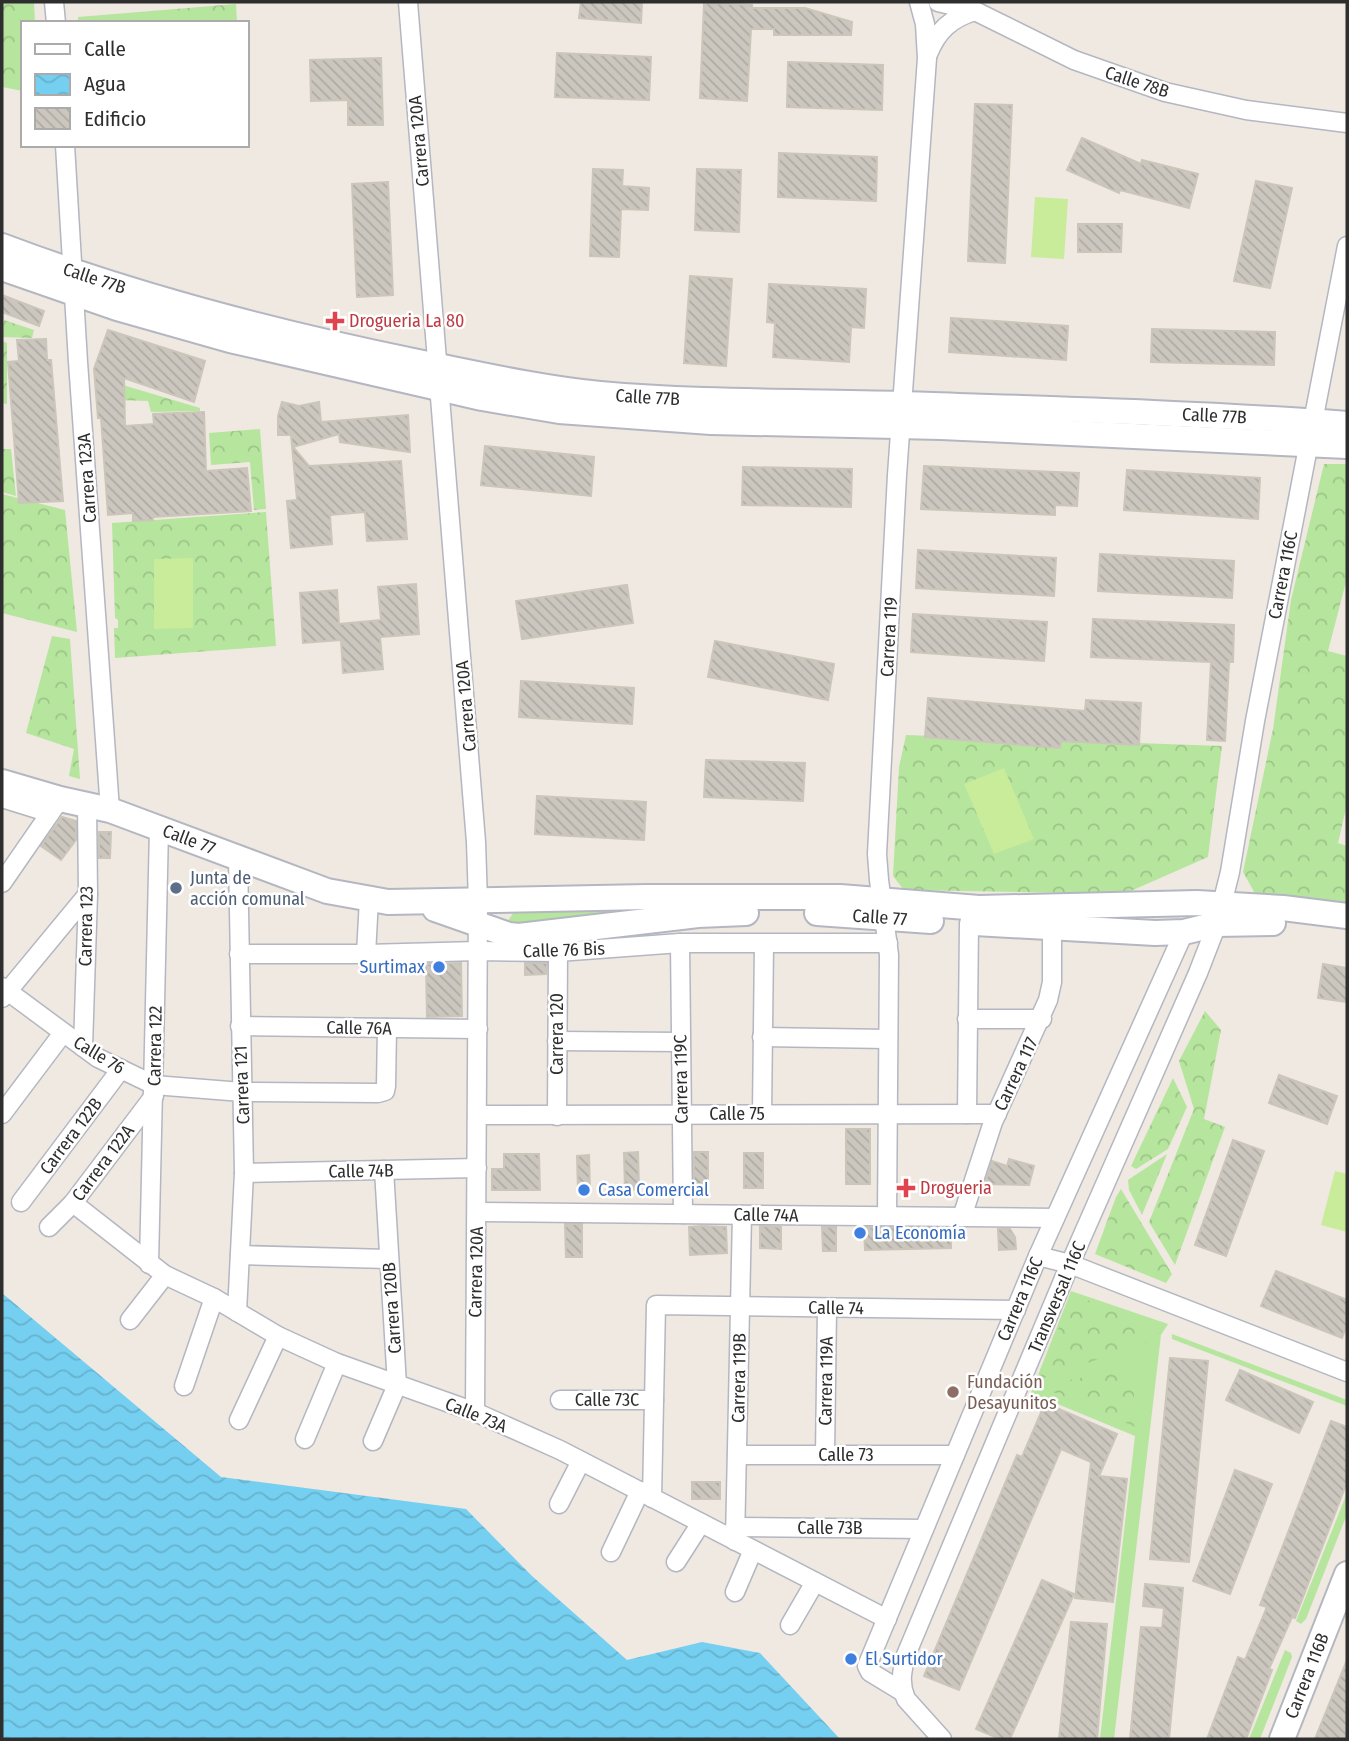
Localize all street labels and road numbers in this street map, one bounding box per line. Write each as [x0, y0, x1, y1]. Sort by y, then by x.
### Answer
street label: Calle 78B [1102, 61, 1172, 103]
street label: Carrera 120A [404, 94, 434, 187]
street label: Calle 77B [60, 258, 129, 299]
street label: Calle 77B [615, 384, 681, 410]
street label: Calle 77B [1182, 403, 1247, 429]
street label: Carrera 123A [73, 432, 101, 524]
street label: Carrera 116C [1264, 529, 1302, 621]
street label: Carrera 119 [876, 596, 902, 678]
street label: Carrera 120A [451, 659, 481, 752]
street label: Calle 77 [160, 820, 219, 859]
street label: Carrera 123 [74, 886, 98, 966]
street label: Calle 77 [852, 905, 908, 930]
street label: Calle 76 Bis [523, 938, 606, 962]
street label: Carrera 120 [546, 993, 568, 1075]
street label: Carrera 122 [143, 1006, 167, 1086]
street label: Calle 76A [326, 1016, 392, 1040]
street label: Calle 76 [69, 1031, 129, 1079]
street label: Carrera 119C [669, 1034, 693, 1124]
street label: Carrera 117 [989, 1034, 1043, 1114]
street label: Carrera 121 [230, 1045, 254, 1125]
street label: Carrera 122B [35, 1093, 107, 1179]
street label: Calle 75 [709, 1103, 765, 1125]
street label: Carrera 122A [67, 1120, 139, 1206]
street label: Calle 74B [328, 1159, 394, 1183]
street label: Calle 74A [733, 1203, 799, 1227]
street label: Carrera 120A [464, 1226, 488, 1318]
street label: Transversal 116C [1024, 1238, 1090, 1356]
street label: Carrera 116C [992, 1254, 1048, 1344]
street label: Carrera 120B [378, 1261, 406, 1355]
street label: Calle 74 [808, 1297, 864, 1319]
street label: Carrera 119B [727, 1333, 751, 1423]
street label: Carrera 119A [814, 1336, 838, 1426]
street label: Calle 73C [575, 1389, 639, 1411]
street label: Calle 73A [442, 1393, 511, 1438]
street label: Calle 73 [818, 1444, 874, 1466]
street label: Calle 73B [797, 1517, 863, 1539]
street label: Carrera 116B [1280, 1630, 1334, 1722]

